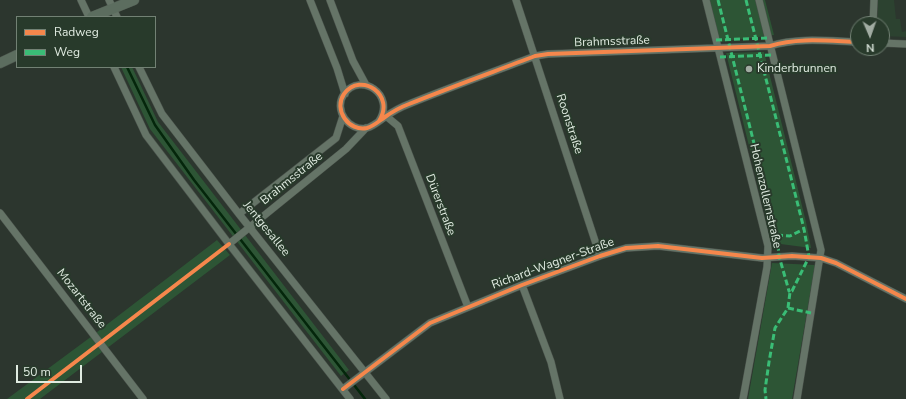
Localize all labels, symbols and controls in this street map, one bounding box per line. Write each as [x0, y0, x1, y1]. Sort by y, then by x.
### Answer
legend [16, 16, 156, 68]
north arrow [850, 16, 890, 56]
text: Radweg [54, 24, 99, 40]
street label: Brahmsstraße [574, 33, 650, 51]
text: N [866, 40, 875, 55]
text: Weg [54, 44, 80, 60]
place label: Kinderbrunnen [757, 62, 837, 76]
marker: Kinderbrunnen [744, 64, 754, 74]
street label: Roonstraße [553, 92, 585, 156]
street label: Hohenzollernstraße [746, 142, 784, 250]
street label: Brahmsstraße [258, 150, 326, 208]
street label: Dürerstraße [422, 172, 458, 238]
street label: Jentgesallee [239, 199, 293, 259]
street label: Richard-Wagner-Straße [490, 235, 616, 293]
street label: Mozartstraße [53, 266, 109, 332]
scale bar [18, 357, 84, 383]
text: 50 m [23, 364, 51, 380]

